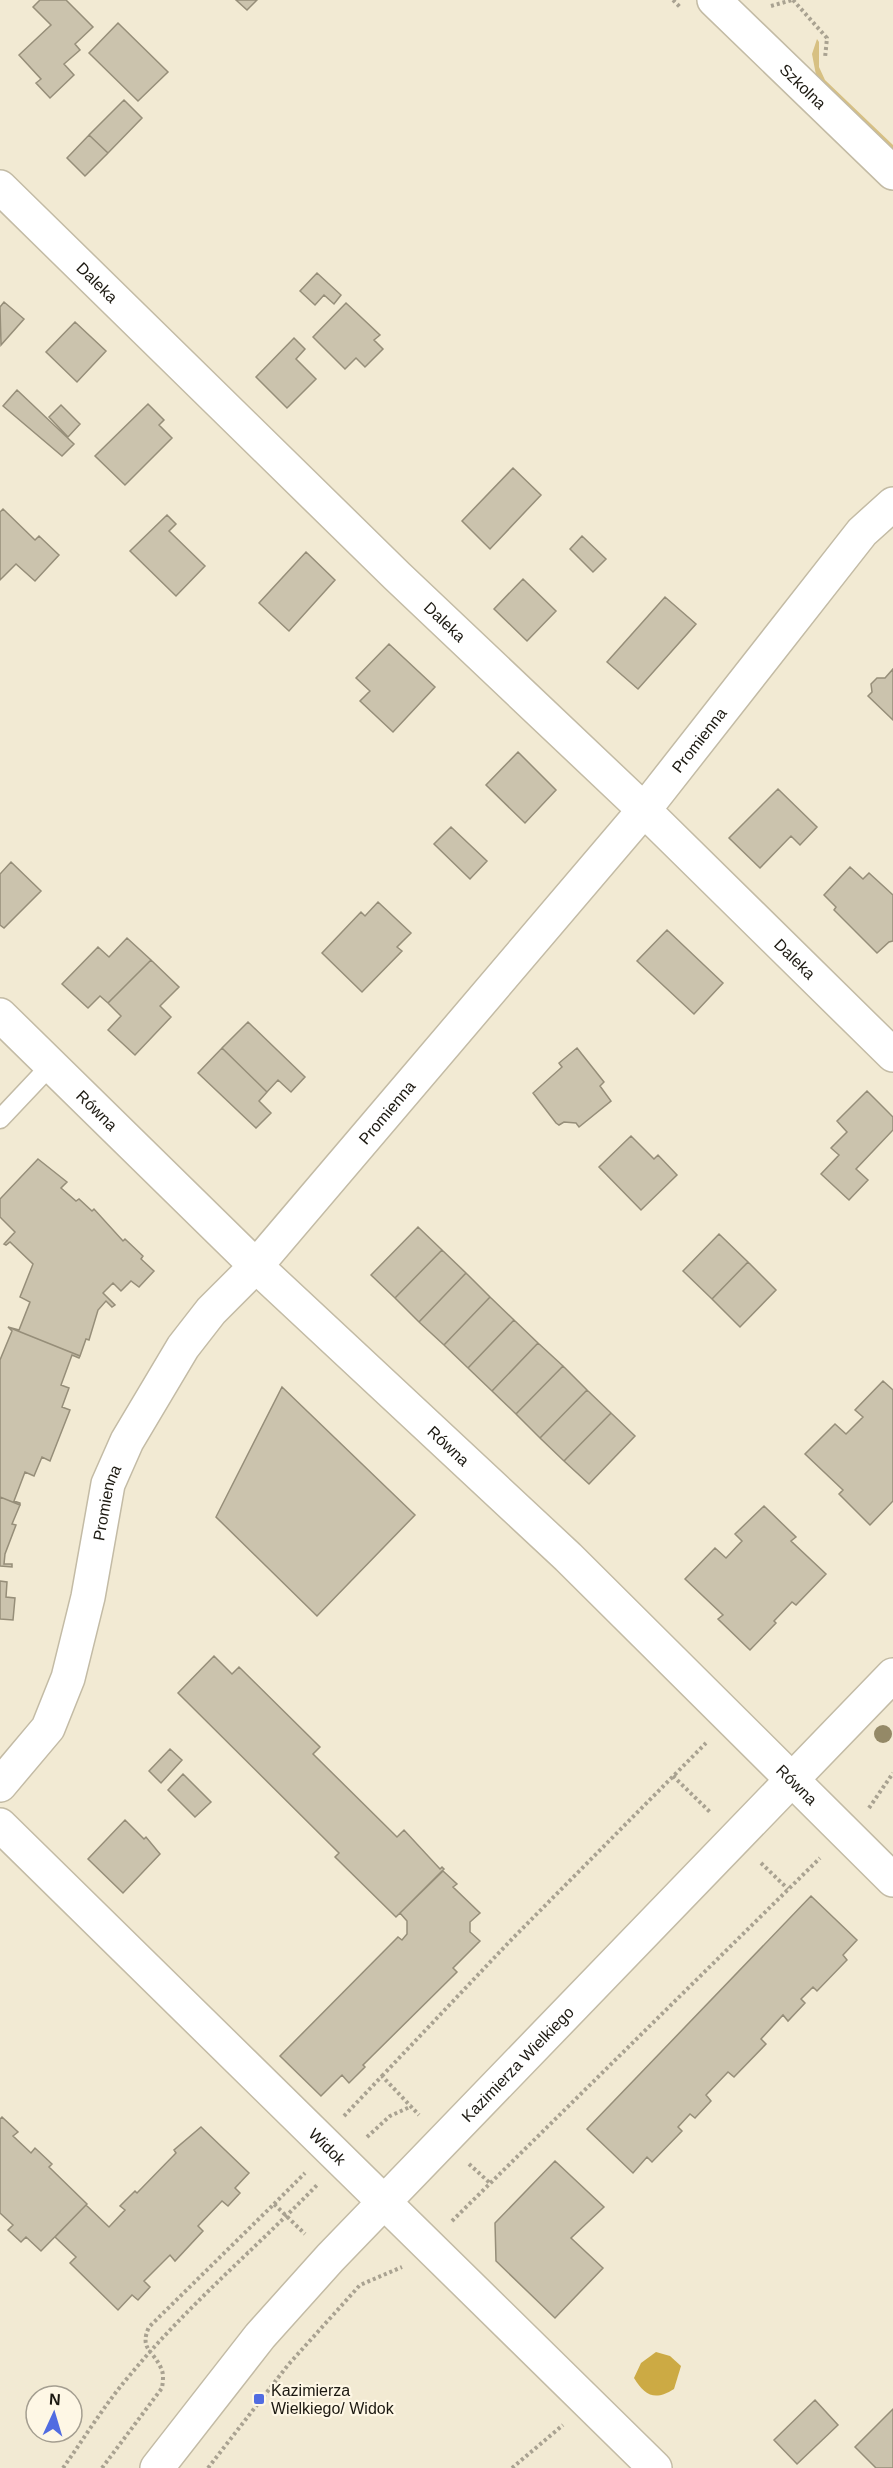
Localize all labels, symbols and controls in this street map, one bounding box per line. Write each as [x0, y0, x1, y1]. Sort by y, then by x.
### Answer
street label: Szkolna [776, 61, 829, 113]
street label: Daleka [73, 259, 121, 306]
street label: Daleka [421, 599, 469, 645]
street label: Promienna [669, 704, 730, 776]
street label: Daleka [771, 935, 819, 983]
street label: Promienna [356, 1078, 419, 1148]
street label: Równa [73, 1087, 121, 1134]
street label: Równa [424, 1423, 472, 1469]
street label: Promienna [90, 1462, 124, 1542]
street label: Równa [773, 1761, 820, 1809]
street label: Kazimierza Wielkiego [458, 2003, 577, 2125]
street label: Widok [305, 2125, 350, 2169]
place label: Kazimierza Wielkiego/ Widok [271, 2382, 395, 2417]
north arrow [24, 2384, 84, 2444]
text: N [49, 2391, 61, 2408]
marker: Kazimierza Wielkiego/ Widok [252, 2392, 266, 2406]

